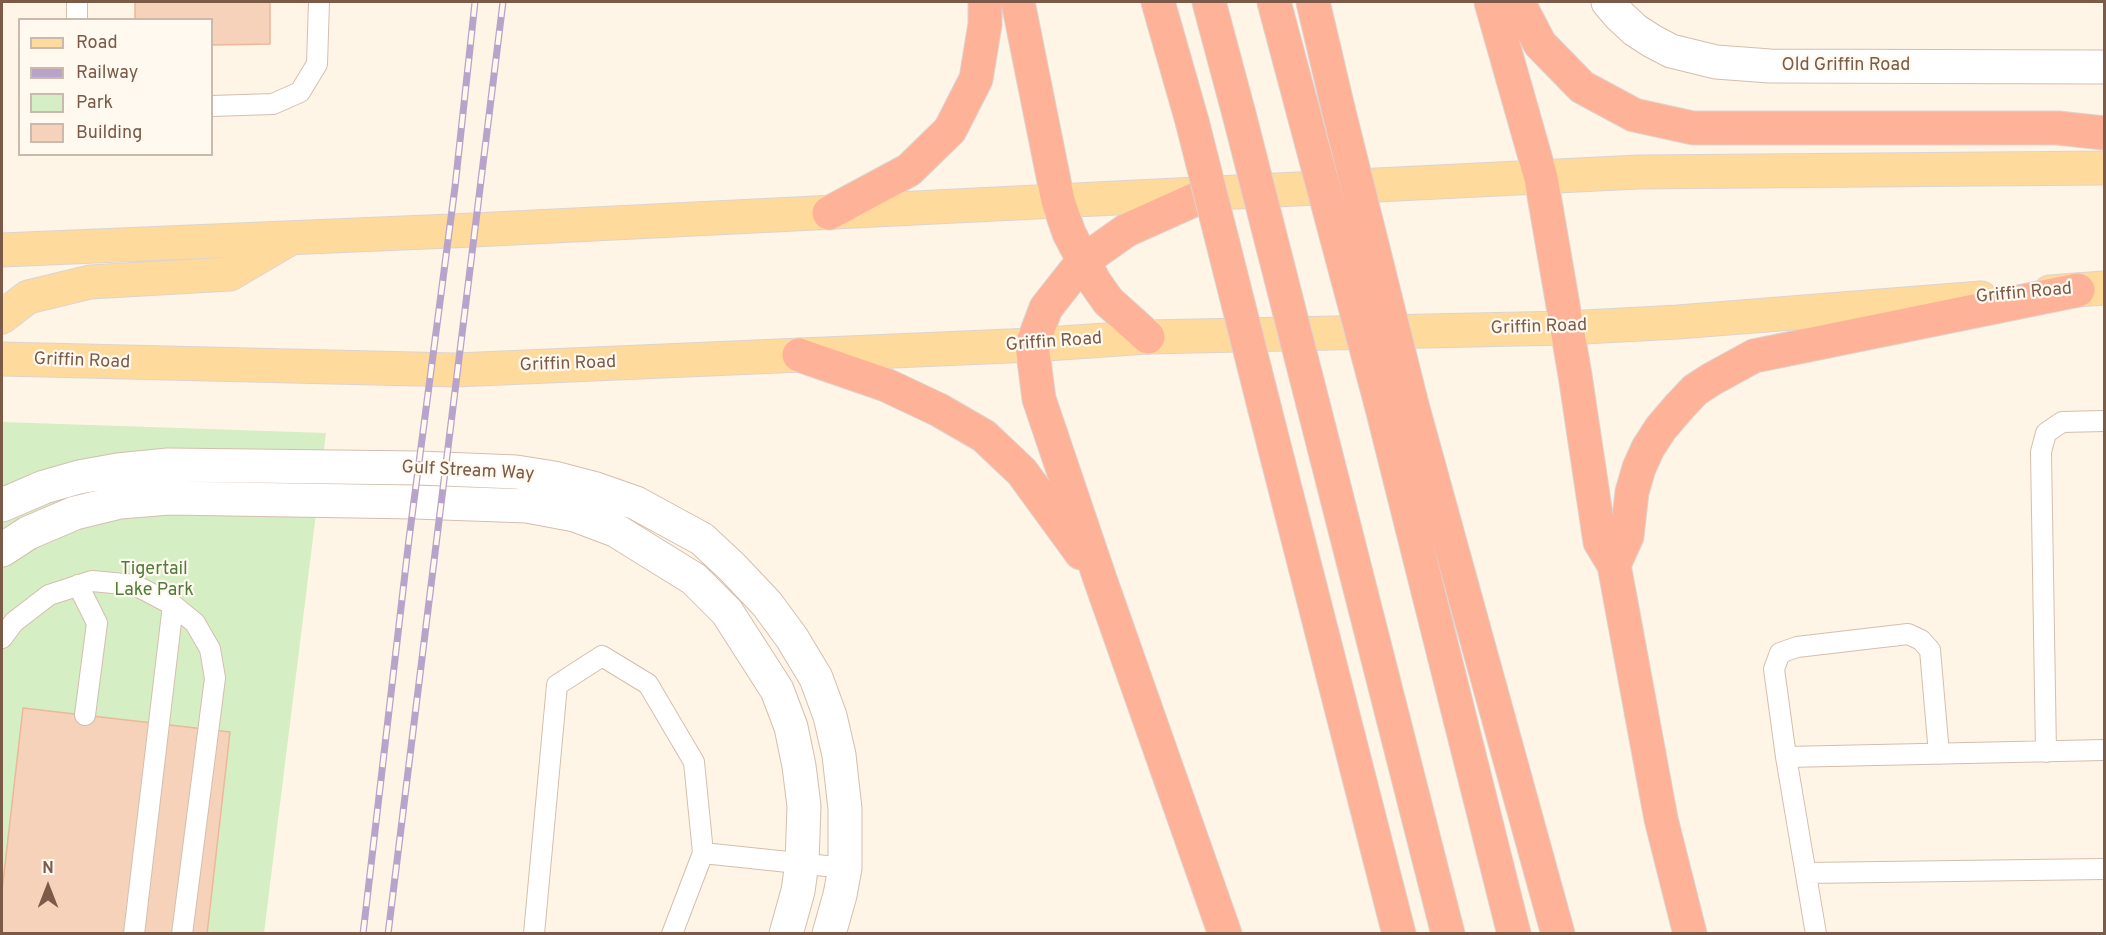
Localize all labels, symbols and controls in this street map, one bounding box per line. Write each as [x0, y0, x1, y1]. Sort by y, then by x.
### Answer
legend [18, 18, 213, 156]
text: Road [76, 32, 118, 55]
street label: Old Griffin Road [1782, 55, 1910, 77]
text: Railway [76, 62, 138, 85]
text: Park [76, 92, 113, 115]
text: Building [76, 122, 142, 145]
street label: Griffin Road [1975, 279, 2073, 309]
street label: Griffin Road [1490, 316, 1588, 340]
street label: Griffin Road [1005, 329, 1103, 357]
street label: Griffin Road [33, 350, 131, 374]
street label: Griffin Road [519, 353, 617, 377]
street label: Gulf Stream Way [401, 458, 535, 486]
park label: Tigertail Lake Park [114, 559, 194, 602]
north arrow [18, 857, 78, 917]
text: N [42, 859, 54, 879]

